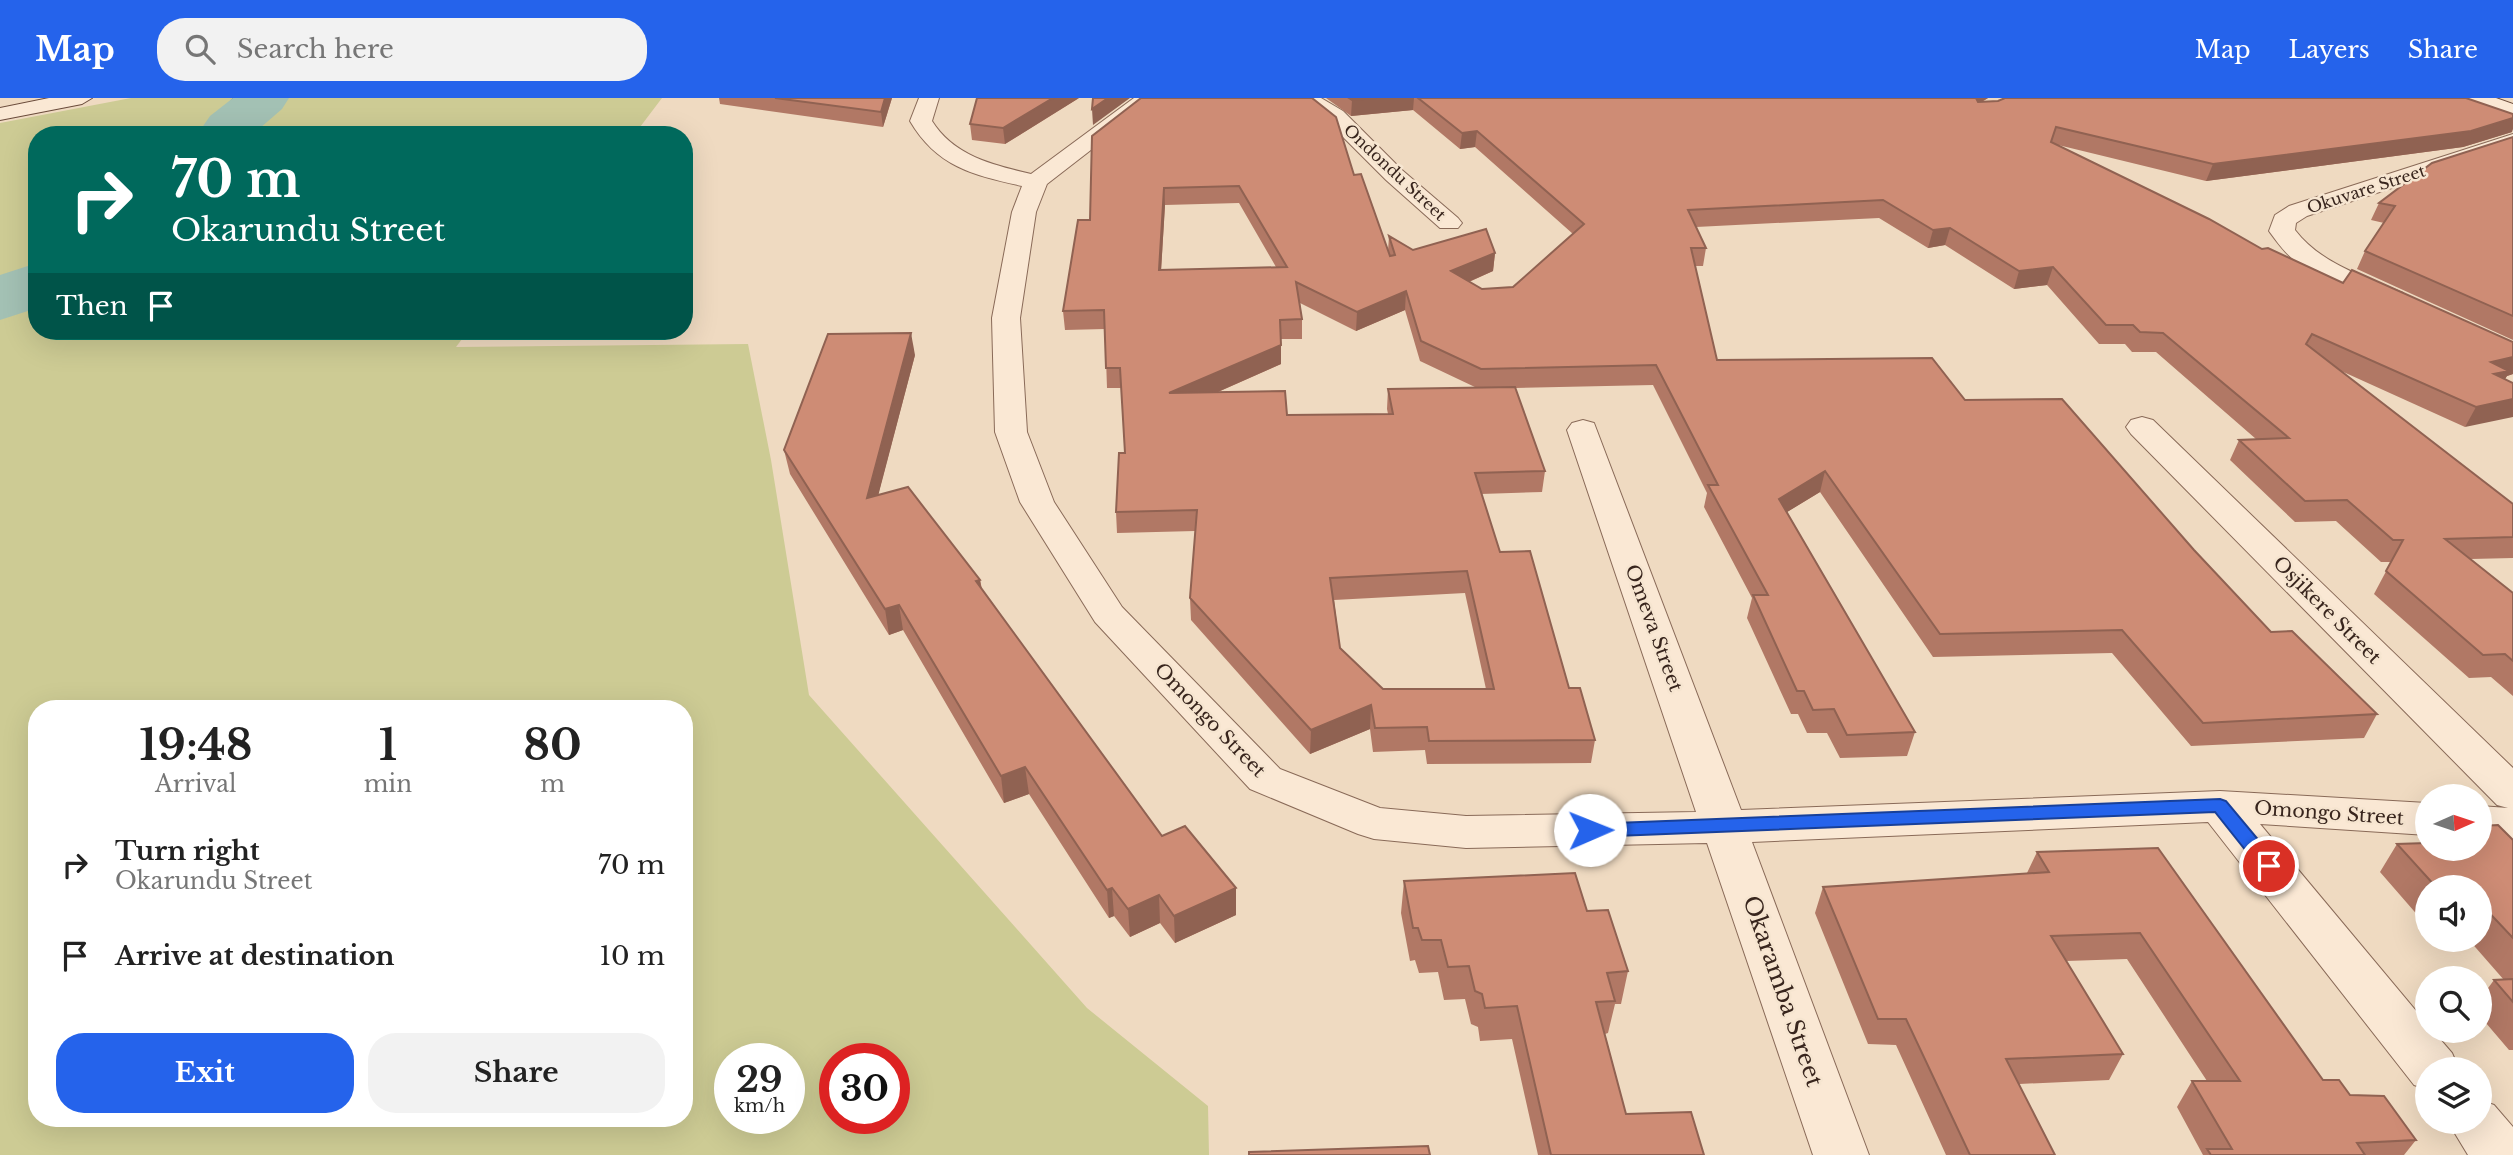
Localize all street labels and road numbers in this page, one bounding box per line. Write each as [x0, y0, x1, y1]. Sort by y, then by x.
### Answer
street label: Ondondu Street [1340, 119, 1450, 225]
street label: Okuvare Street [2304, 160, 2428, 218]
street label: Osjikere Street [2268, 551, 2386, 669]
street label: Omeva Street [1620, 561, 1688, 695]
street label: Omongo Street [1150, 658, 1271, 783]
street label: Omongo Street [2253, 796, 2406, 830]
street label: Okaramba Street [1737, 892, 1829, 1090]

